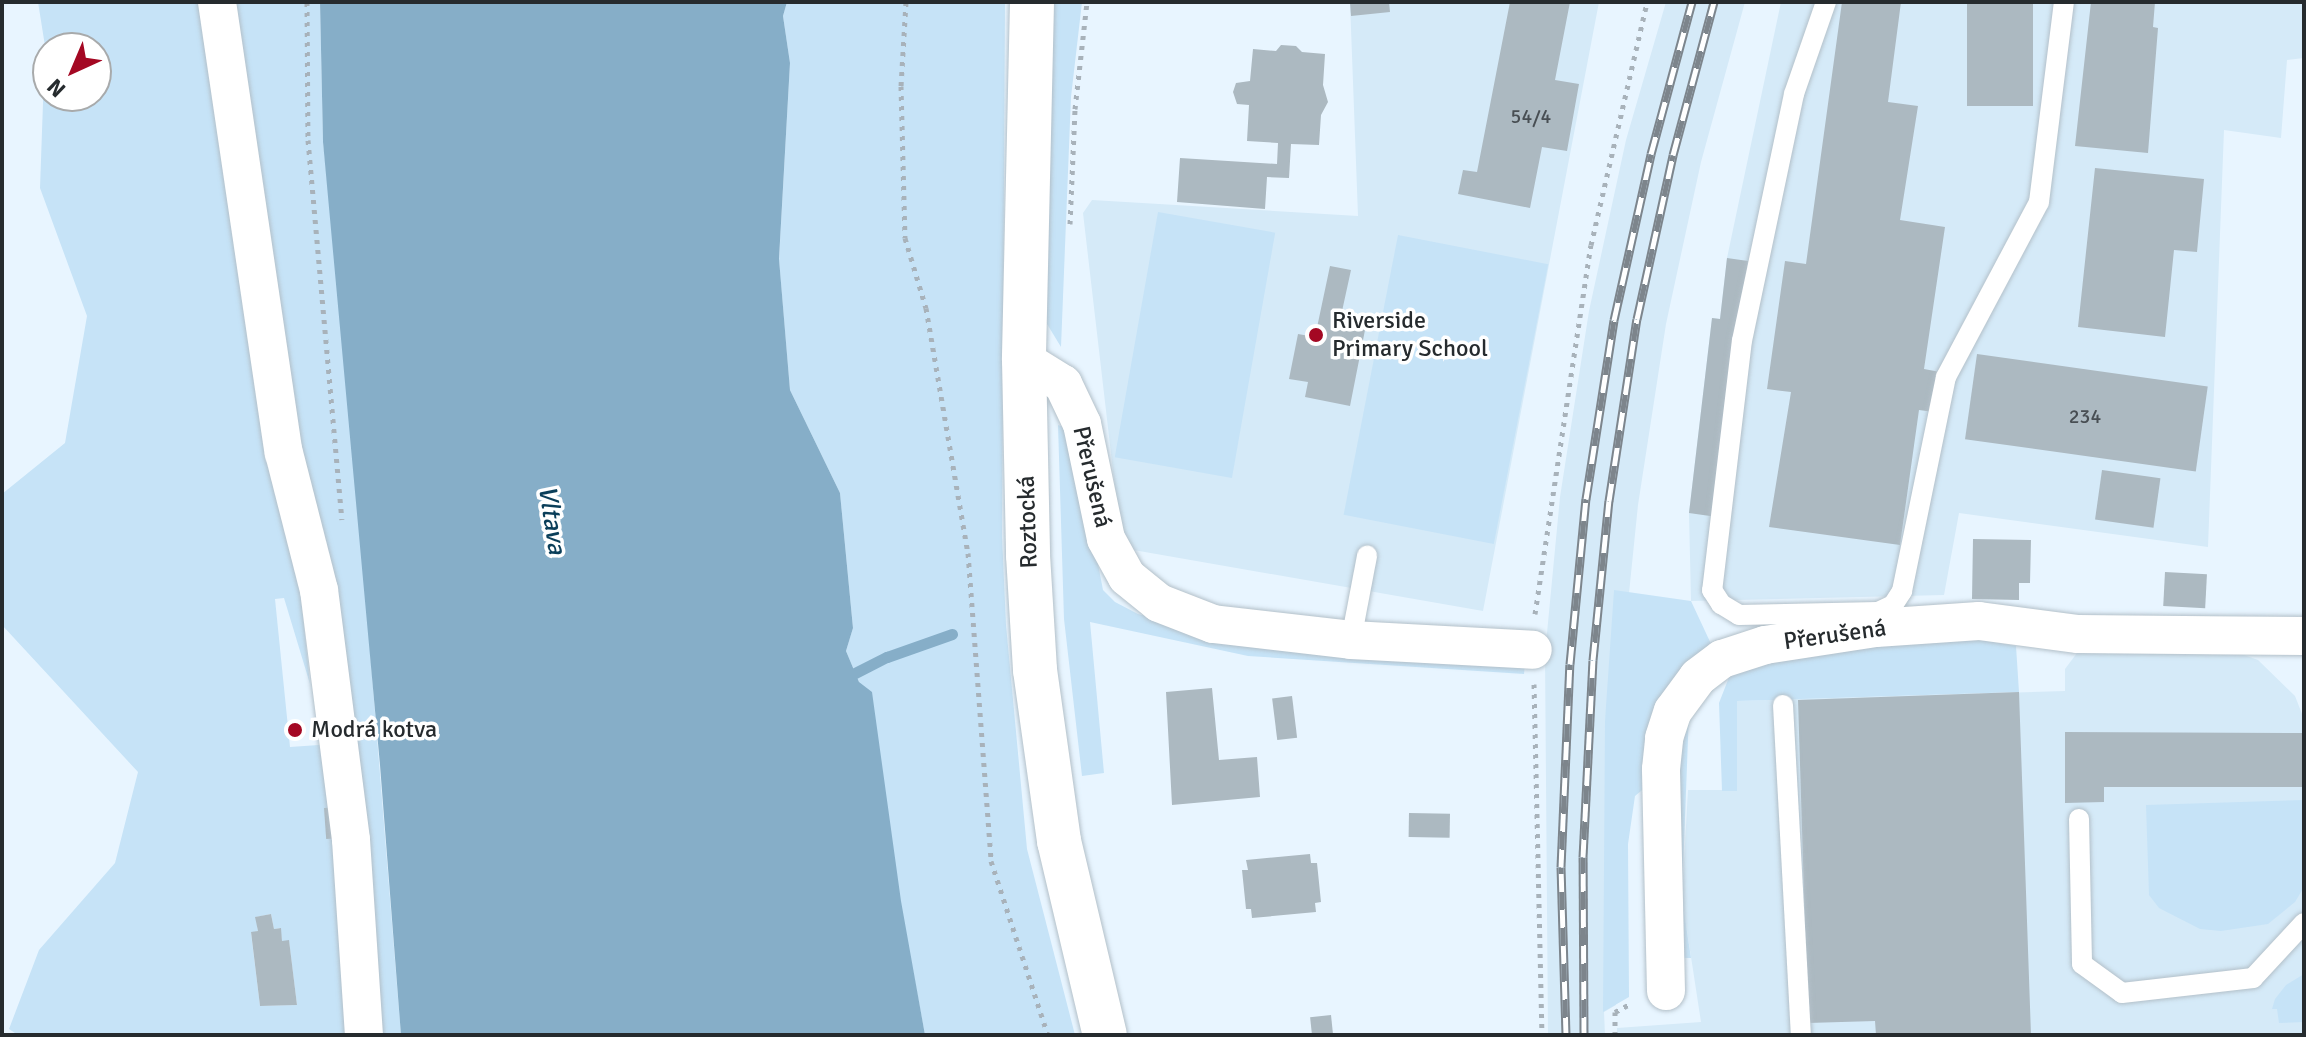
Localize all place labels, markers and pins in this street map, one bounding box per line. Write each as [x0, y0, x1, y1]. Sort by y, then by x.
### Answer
place label: Riverside Primary School [1332, 307, 1488, 363]
marker: Riverside Primary School [1307, 326, 1325, 344]
place label: Modrá kotva [311, 716, 437, 744]
marker: Modrá kotva [286, 721, 304, 739]

